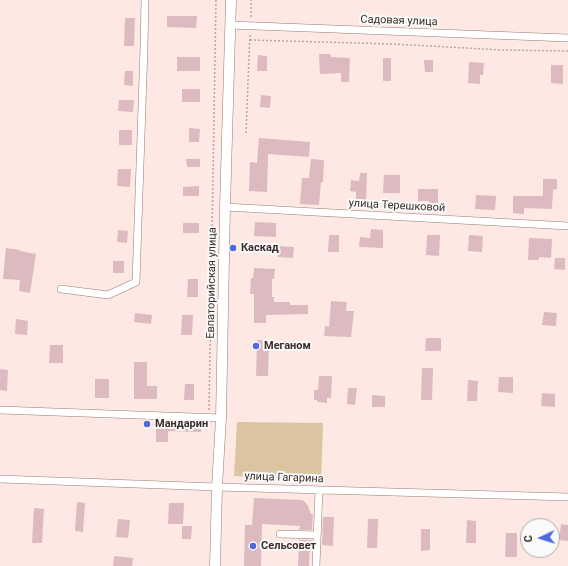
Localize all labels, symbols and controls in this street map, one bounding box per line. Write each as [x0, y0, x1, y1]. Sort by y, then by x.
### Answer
street label: Садовая улица [360, 13, 438, 29]
street label: улица Терешковой [348, 197, 446, 215]
street label: Евпаторийская улица [204, 227, 220, 339]
place label: Каскад [241, 241, 279, 255]
marker: Каскад [228, 243, 238, 253]
place label: Меганом [264, 339, 311, 353]
marker: Меганом [251, 341, 261, 351]
place label: Мандарин [155, 417, 208, 431]
marker: Мандарин [142, 419, 152, 429]
street label: улица Гагарина [244, 470, 324, 486]
north arrow [520, 518, 560, 558]
text: С [522, 535, 535, 543]
place label: Сельсовет [261, 539, 316, 553]
marker: Сельсовет [248, 541, 258, 551]

